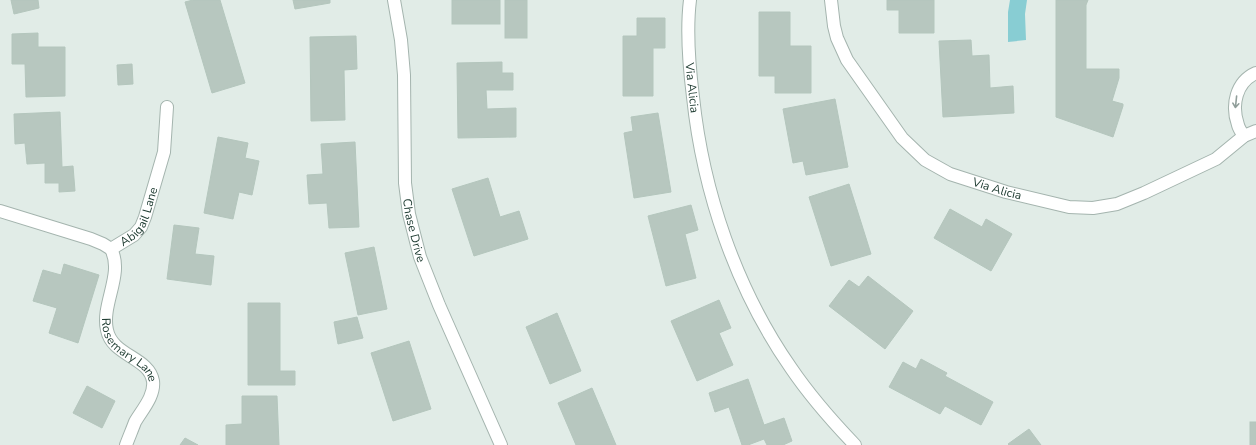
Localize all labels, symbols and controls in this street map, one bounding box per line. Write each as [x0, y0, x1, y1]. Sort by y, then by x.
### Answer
street label: Via Alicia [681, 61, 703, 114]
one-way arrow [1232, 95, 1240, 108]
street label: Via Alicia [970, 173, 1023, 203]
street label: Abigail Lane [117, 185, 161, 250]
street label: Chase Drive [399, 198, 429, 265]
street label: Rosemary Lane [98, 318, 161, 383]

